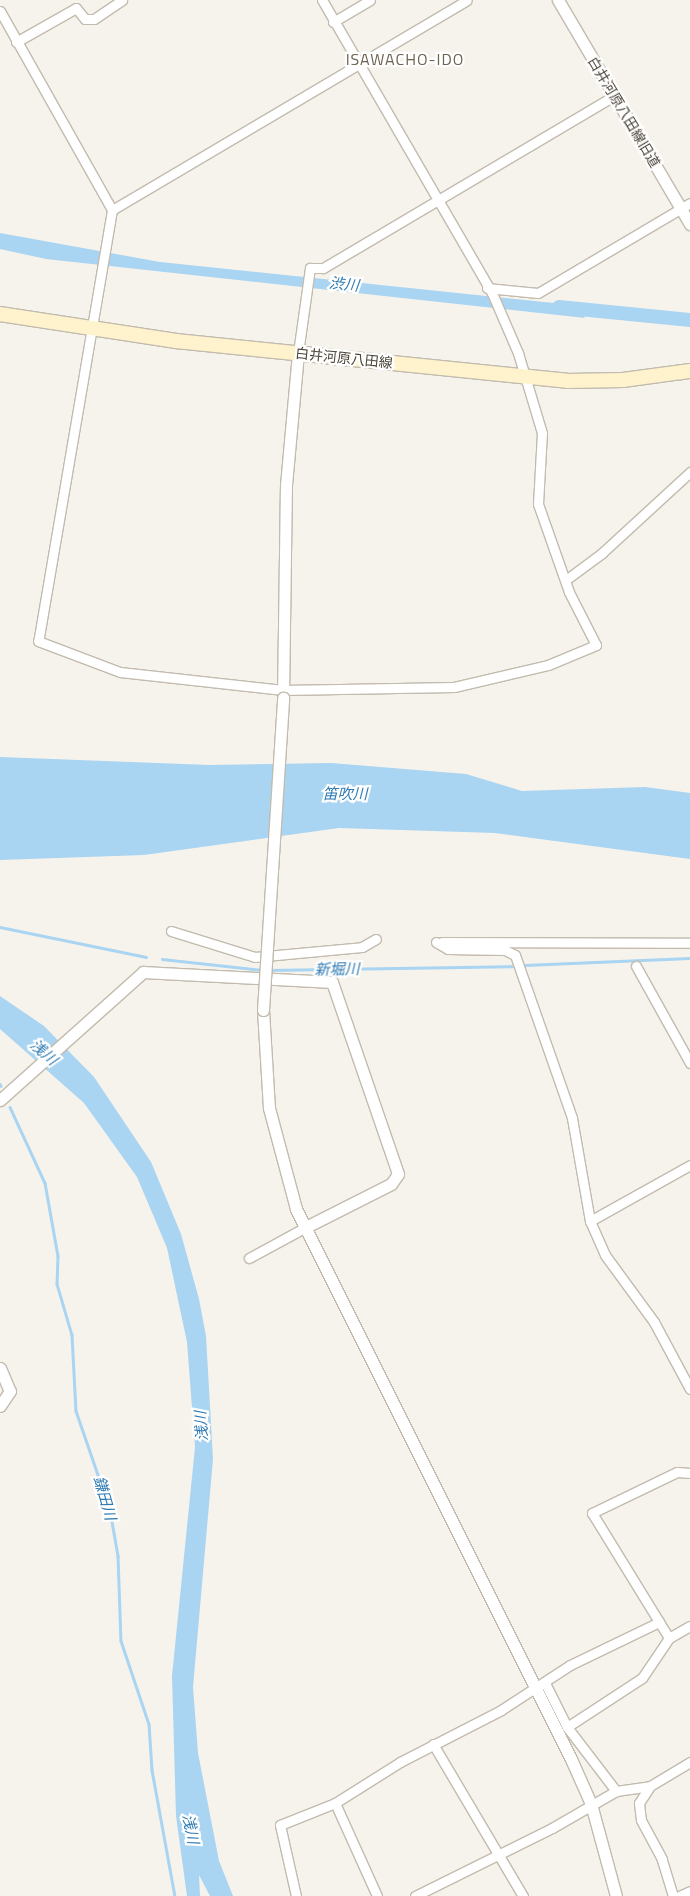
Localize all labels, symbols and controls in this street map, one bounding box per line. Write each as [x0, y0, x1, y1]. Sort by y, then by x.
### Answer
district label: ISAWACHO-IDO [344, 49, 466, 69]
street label: 白井河原八田線旧道 [584, 54, 664, 170]
water label: 渋川 [328, 273, 360, 295]
street label: 白井河原八田線 [294, 345, 394, 371]
water label: 笛吹川 [323, 785, 367, 803]
water label: 新堀川 [314, 960, 360, 978]
water label: 浅川 [27, 1035, 61, 1069]
water label: 浅川 [191, 1411, 211, 1441]
water label: 鎌田川 [90, 1474, 120, 1522]
water label: 浅川 [179, 1813, 203, 1845]

